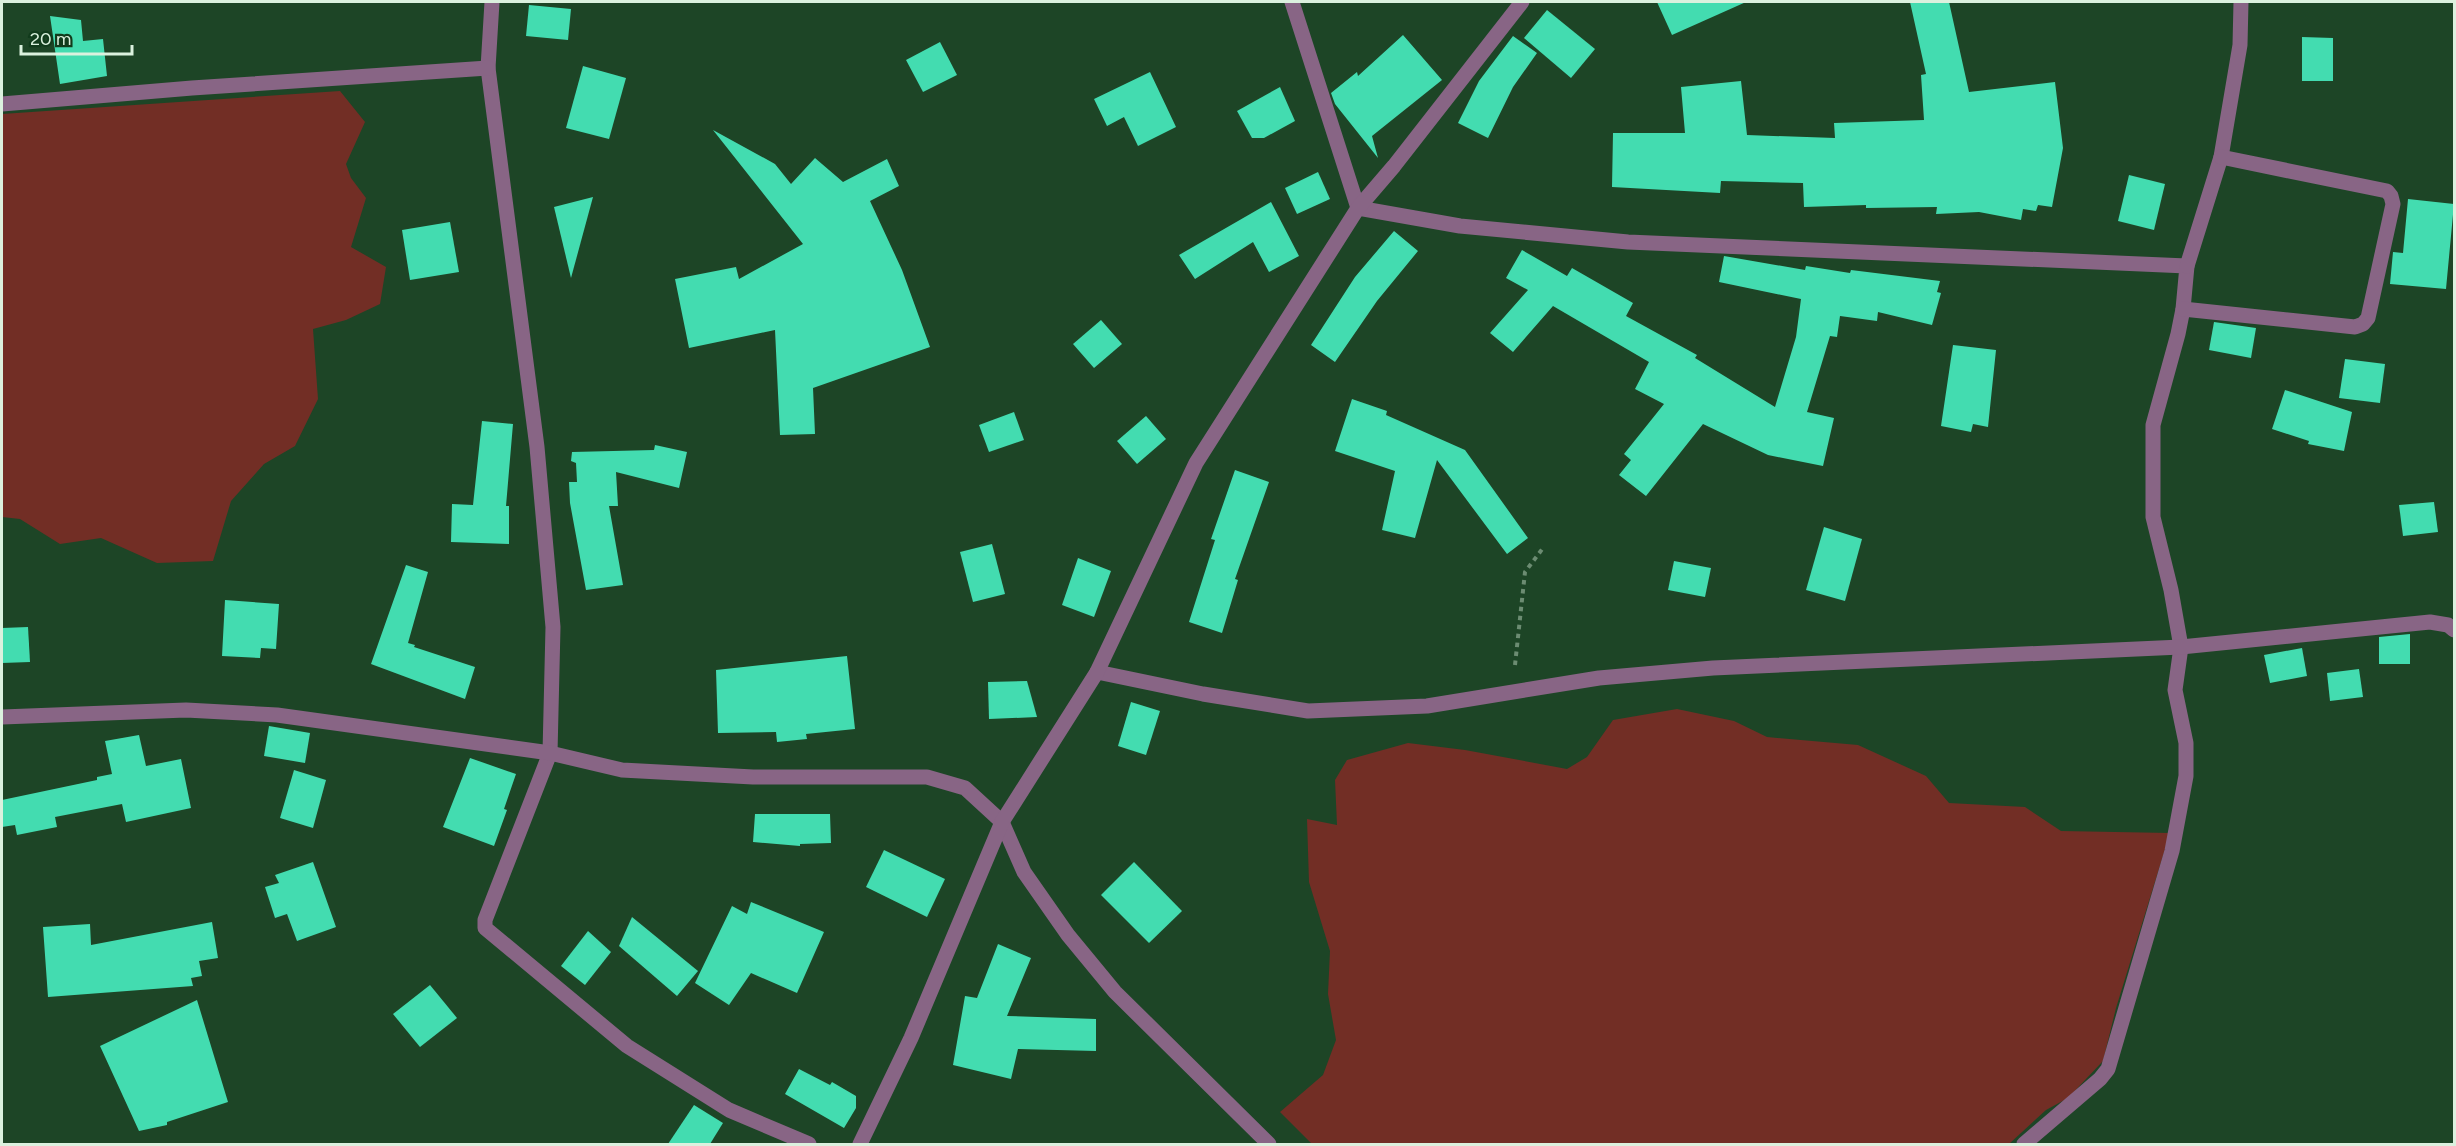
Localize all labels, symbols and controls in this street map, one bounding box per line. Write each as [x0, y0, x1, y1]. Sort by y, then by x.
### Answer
scale bar [21, 18, 132, 56]
text: 20 m [30, 28, 71, 50]

